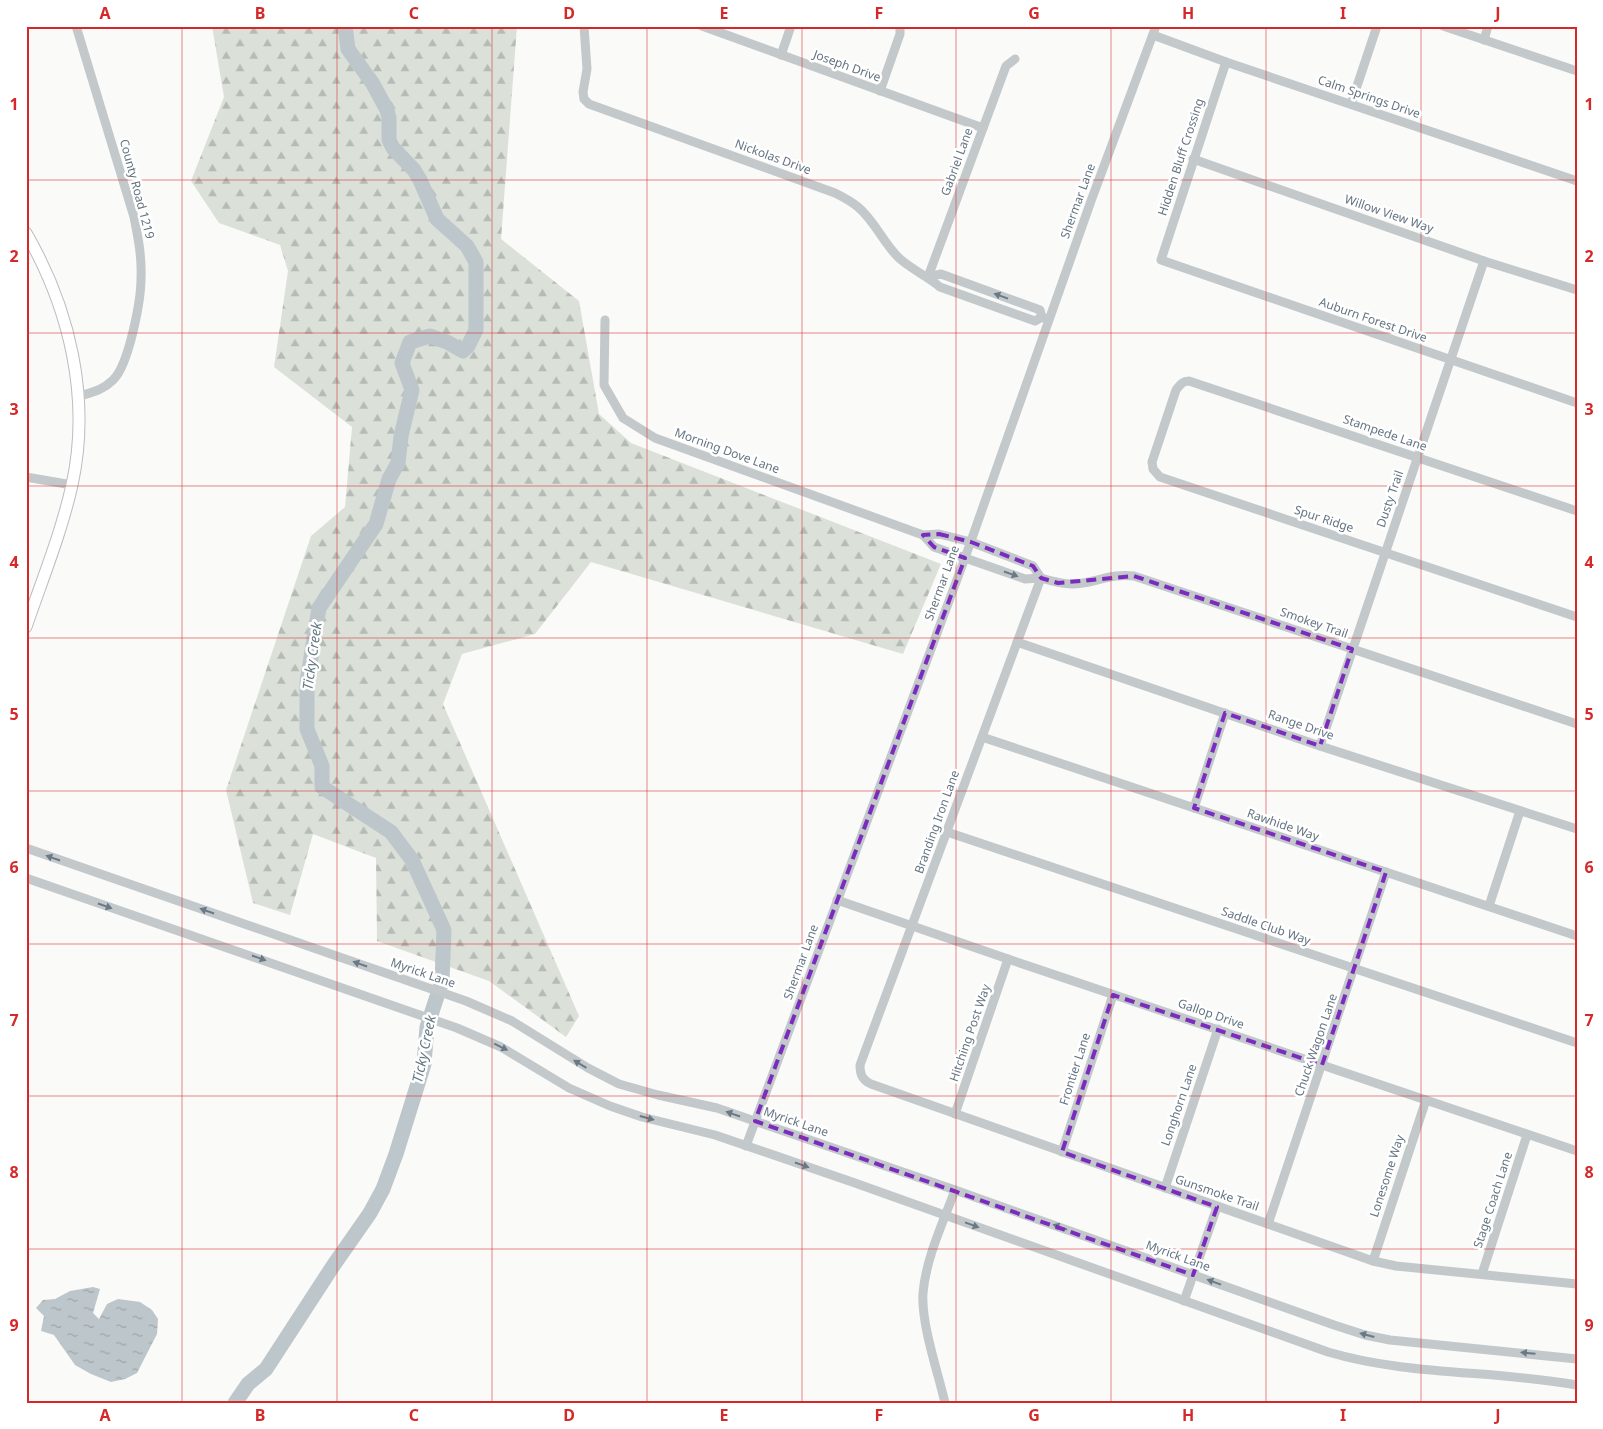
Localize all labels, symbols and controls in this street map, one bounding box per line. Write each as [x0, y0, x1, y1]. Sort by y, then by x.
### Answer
text: A [99, 2, 111, 24]
text: B [255, 2, 265, 24]
text: C [409, 2, 419, 24]
text: D [563, 2, 575, 24]
text: E [720, 2, 729, 24]
text: F [875, 2, 883, 24]
text: G [1028, 2, 1040, 24]
text: H [1182, 2, 1194, 24]
text: I [1340, 2, 1346, 24]
text: J [1493, 2, 1501, 24]
street label: Joseph Drive [810, 45, 883, 86]
street label: Calm Springs Drive [1316, 71, 1423, 122]
text: 1 [9, 93, 19, 115]
text: 1 [1584, 93, 1594, 115]
street label: Hidden Bluff Crossing [1153, 96, 1208, 218]
street label: Gabriel Lane [936, 125, 977, 198]
street label: Nickolas Drive [733, 135, 814, 178]
street label: County Road 1219 [116, 137, 159, 241]
street label: Shermar Lane [1056, 161, 1099, 241]
street label: Willow View Way [1342, 190, 1437, 237]
text: 2 [9, 245, 19, 267]
text: 2 [1584, 245, 1594, 267]
one-way arrow [993, 292, 1008, 300]
street label: Auburn Forest Drive [1317, 293, 1430, 346]
text: 3 [9, 398, 19, 420]
text: 3 [1584, 398, 1594, 420]
street label: Stampede Lane [1341, 410, 1430, 455]
street label: Morning Dove Lane [672, 424, 782, 477]
street label: Dusty Trail [1372, 468, 1407, 530]
street label: Spur Ridge [1292, 501, 1356, 536]
street label: Shermar Lane [920, 543, 963, 623]
text: 4 [9, 551, 19, 573]
text: 4 [1584, 551, 1594, 573]
one-way arrow [1004, 570, 1019, 578]
street label: Smokey Trail [1278, 603, 1350, 642]
water label: Ticky Creek [297, 620, 326, 691]
text: 5 [9, 703, 19, 725]
text: 5 [1584, 703, 1594, 725]
street label: Range Drive [1266, 705, 1337, 744]
street label: Branding Iron Lane [910, 768, 963, 876]
street label: Rawhide Way [1245, 804, 1322, 845]
one-way arrow [45, 853, 60, 861]
text: 6 [9, 856, 19, 878]
text: 6 [1584, 856, 1594, 878]
one-way arrow [98, 902, 113, 910]
street label: Saddle Club Way [1219, 902, 1314, 949]
one-way arrow [199, 907, 214, 914]
street label: Shermar Lane [779, 922, 822, 1002]
street label: Myrick Lane [388, 953, 458, 992]
one-way arrow [252, 955, 267, 963]
one-way arrow [352, 960, 367, 968]
street label: Hitching Post Way [945, 981, 994, 1084]
street label: Chuck Wagon Lane [1290, 991, 1341, 1099]
street label: Gallop Drive [1176, 994, 1247, 1033]
text: 7 [9, 1009, 19, 1031]
text: 7 [1584, 1009, 1594, 1031]
water label: Ticky Creek [407, 1012, 440, 1084]
street label: Frontier Lane [1055, 1030, 1094, 1107]
one-way arrow [494, 1044, 508, 1052]
one-way arrow [573, 1059, 586, 1068]
street label: Longhorn Lane [1157, 1061, 1201, 1148]
street label: Myrick Lane [761, 1102, 831, 1141]
one-way arrow [726, 1109, 741, 1117]
one-way arrow [639, 1114, 654, 1122]
street label: Lonesome Way [1365, 1132, 1408, 1219]
street label: Stage Coach Lane [1469, 1149, 1516, 1250]
text: 8 [9, 1161, 19, 1183]
text: 8 [1584, 1161, 1594, 1183]
one-way arrow [795, 1162, 810, 1169]
street label: Gunsmoke Trail [1173, 1170, 1261, 1215]
one-way arrow [965, 1221, 980, 1229]
one-way arrow [1053, 1223, 1068, 1230]
street label: Myrick Lane [1144, 1236, 1213, 1275]
one-way arrow [1206, 1278, 1221, 1285]
text: 9 [9, 1314, 19, 1336]
text: 9 [1584, 1314, 1594, 1336]
one-way arrow [1359, 1331, 1375, 1339]
one-way arrow [1520, 1349, 1536, 1357]
text: A [99, 1404, 111, 1426]
text: B [255, 1404, 265, 1426]
text: C [409, 1404, 419, 1426]
text: D [563, 1404, 575, 1426]
text: E [720, 1404, 729, 1426]
text: F [875, 1404, 883, 1426]
text: G [1028, 1404, 1040, 1426]
text: H [1182, 1404, 1194, 1426]
text: I [1340, 1404, 1346, 1426]
text: J [1493, 1404, 1501, 1426]

